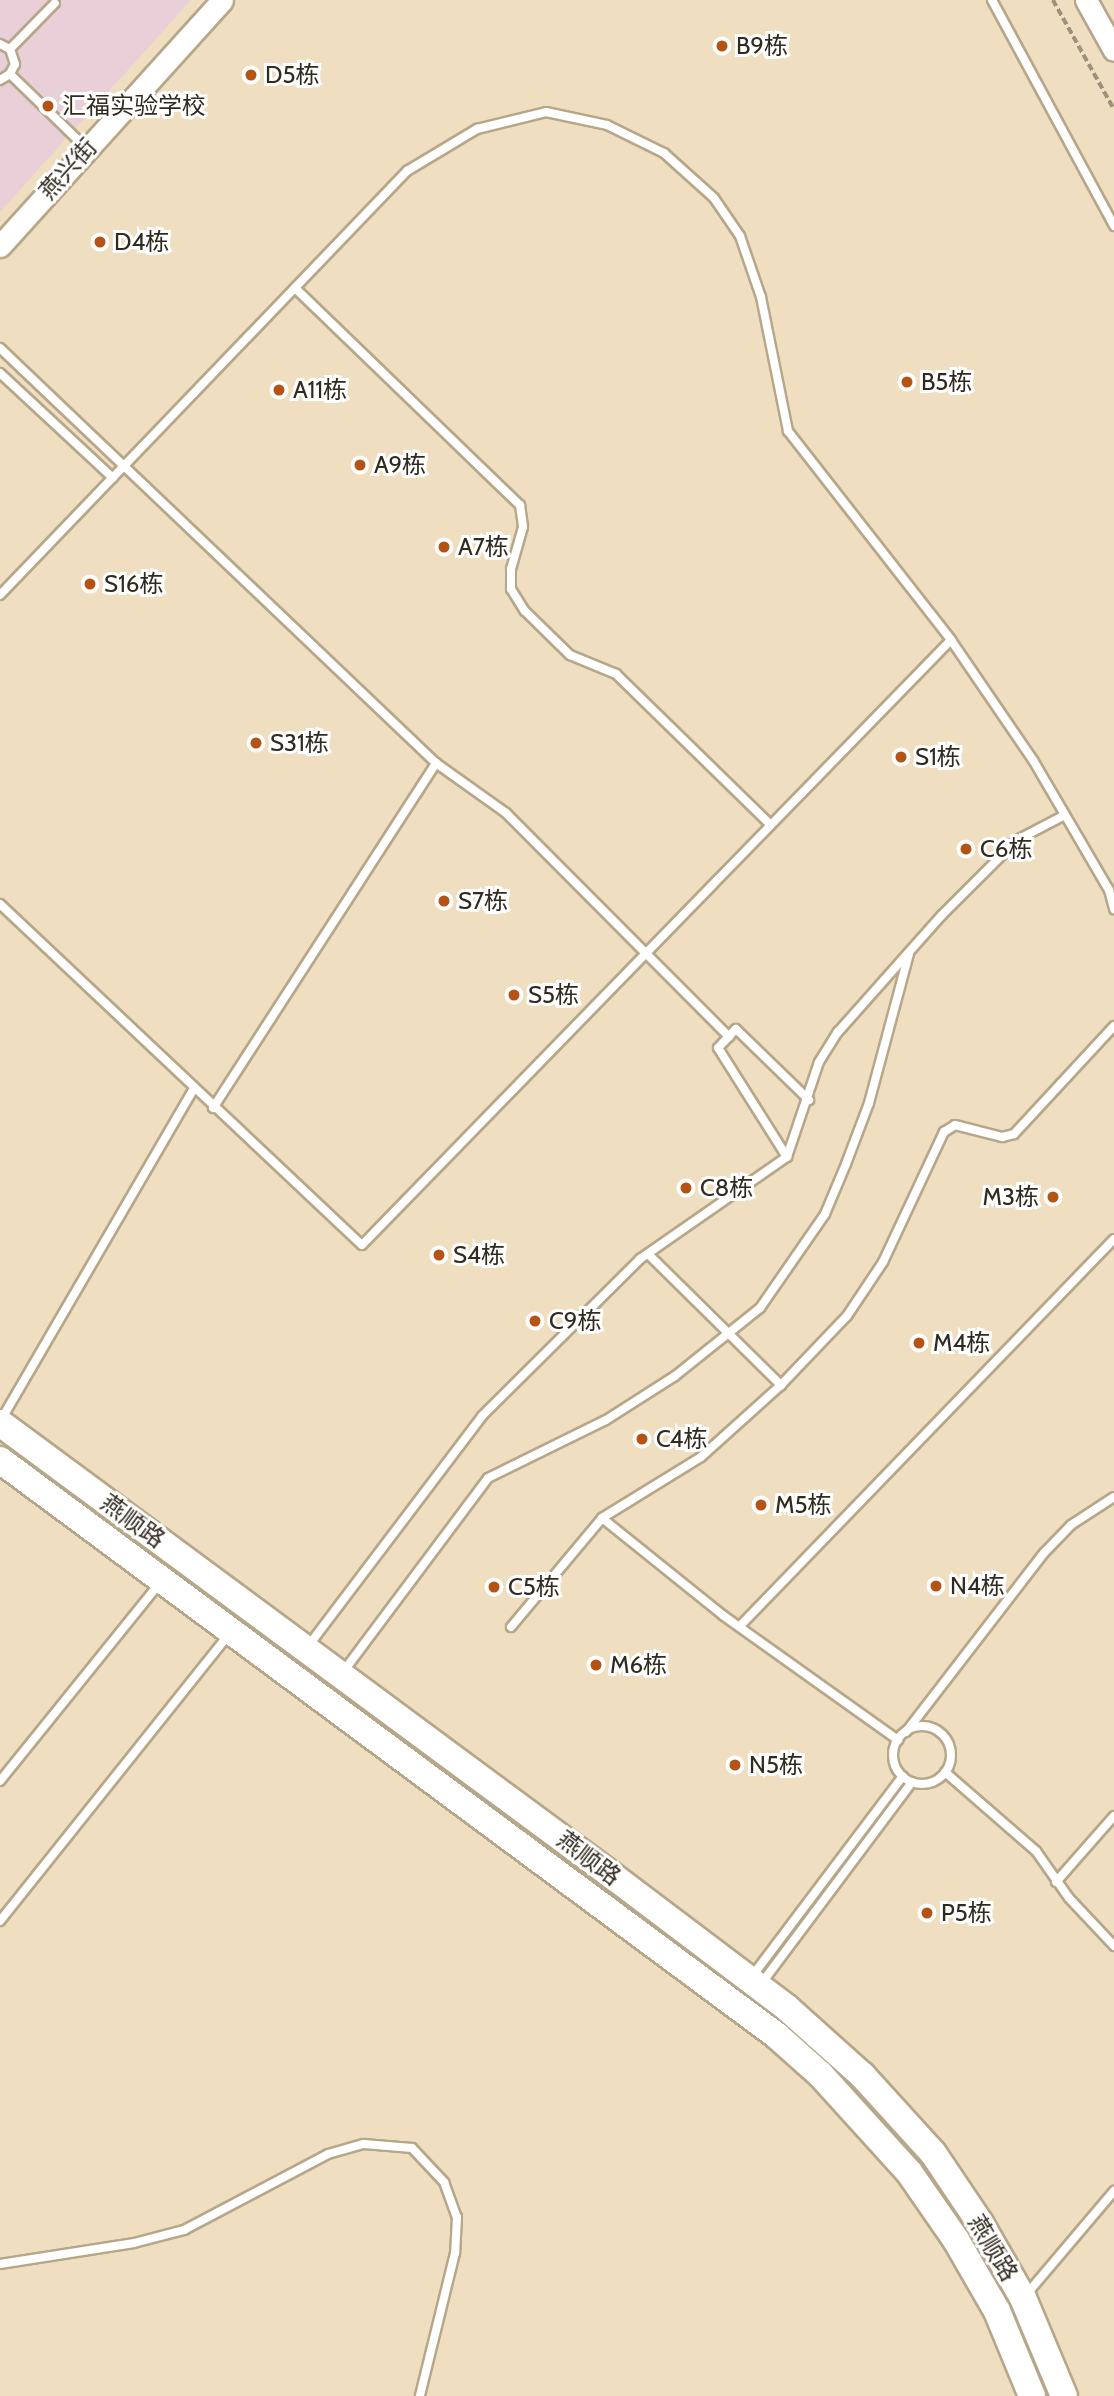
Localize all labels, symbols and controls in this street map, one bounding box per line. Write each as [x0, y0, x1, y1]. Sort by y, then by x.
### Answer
place label: B9栋 [736, 32, 788, 60]
marker: B9栋 [714, 38, 730, 54]
place label: D5栋 [265, 61, 319, 89]
marker: D5栋 [243, 67, 259, 83]
place label: 汇福实验学校 [62, 92, 206, 120]
marker: 汇福实验学校 [40, 98, 56, 114]
street label: 燕兴街 [33, 133, 103, 205]
place label: D4栋 [114, 228, 169, 256]
marker: D4栋 [92, 234, 108, 250]
place label: B5栋 [921, 368, 972, 396]
marker: B5栋 [899, 374, 915, 390]
place label: A11栋 [293, 376, 347, 404]
marker: A11栋 [271, 382, 287, 398]
place label: A9栋 [374, 451, 426, 479]
marker: A9栋 [352, 457, 368, 473]
place label: A7栋 [458, 533, 509, 561]
marker: A7栋 [436, 539, 452, 555]
place label: S16栋 [104, 570, 163, 598]
marker: S16栋 [82, 576, 98, 592]
place label: S31栋 [270, 729, 329, 757]
marker: S31栋 [248, 735, 264, 751]
place label: S1栋 [915, 743, 961, 771]
marker: S1栋 [893, 749, 909, 765]
place label: C6栋 [980, 835, 1032, 863]
marker: C6栋 [958, 841, 974, 857]
place label: S7栋 [458, 887, 508, 915]
marker: S7栋 [436, 893, 452, 909]
place label: S5栋 [528, 981, 579, 1009]
marker: S5栋 [506, 987, 522, 1003]
place label: C8栋 [700, 1174, 753, 1202]
marker: C8栋 [678, 1180, 694, 1196]
place label: M3栋 [983, 1183, 1039, 1211]
marker: M3栋 [1045, 1189, 1061, 1205]
place label: S4栋 [453, 1241, 505, 1269]
marker: S4栋 [431, 1247, 447, 1263]
place label: C9栋 [549, 1307, 601, 1335]
marker: C9栋 [527, 1313, 543, 1329]
place label: M4栋 [933, 1329, 990, 1357]
marker: M4栋 [911, 1335, 927, 1351]
place label: C4栋 [656, 1425, 707, 1453]
marker: C4栋 [634, 1431, 650, 1447]
street label: 燕顺路 [95, 1488, 171, 1554]
place label: M5栋 [775, 1491, 831, 1519]
marker: M5栋 [753, 1497, 769, 1513]
place label: N4栋 [950, 1572, 1005, 1600]
place label: C5栋 [508, 1573, 560, 1601]
marker: N4栋 [928, 1578, 944, 1594]
marker: C5栋 [486, 1579, 502, 1595]
place label: M6栋 [610, 1651, 667, 1679]
marker: M6栋 [588, 1657, 604, 1673]
place label: N5栋 [749, 1751, 803, 1779]
marker: N5栋 [727, 1757, 743, 1773]
street label: 燕顺路 [552, 1825, 626, 1891]
place label: P5栋 [941, 1899, 992, 1927]
marker: P5栋 [919, 1905, 935, 1921]
street label: 燕顺路 [962, 2210, 1024, 2286]

